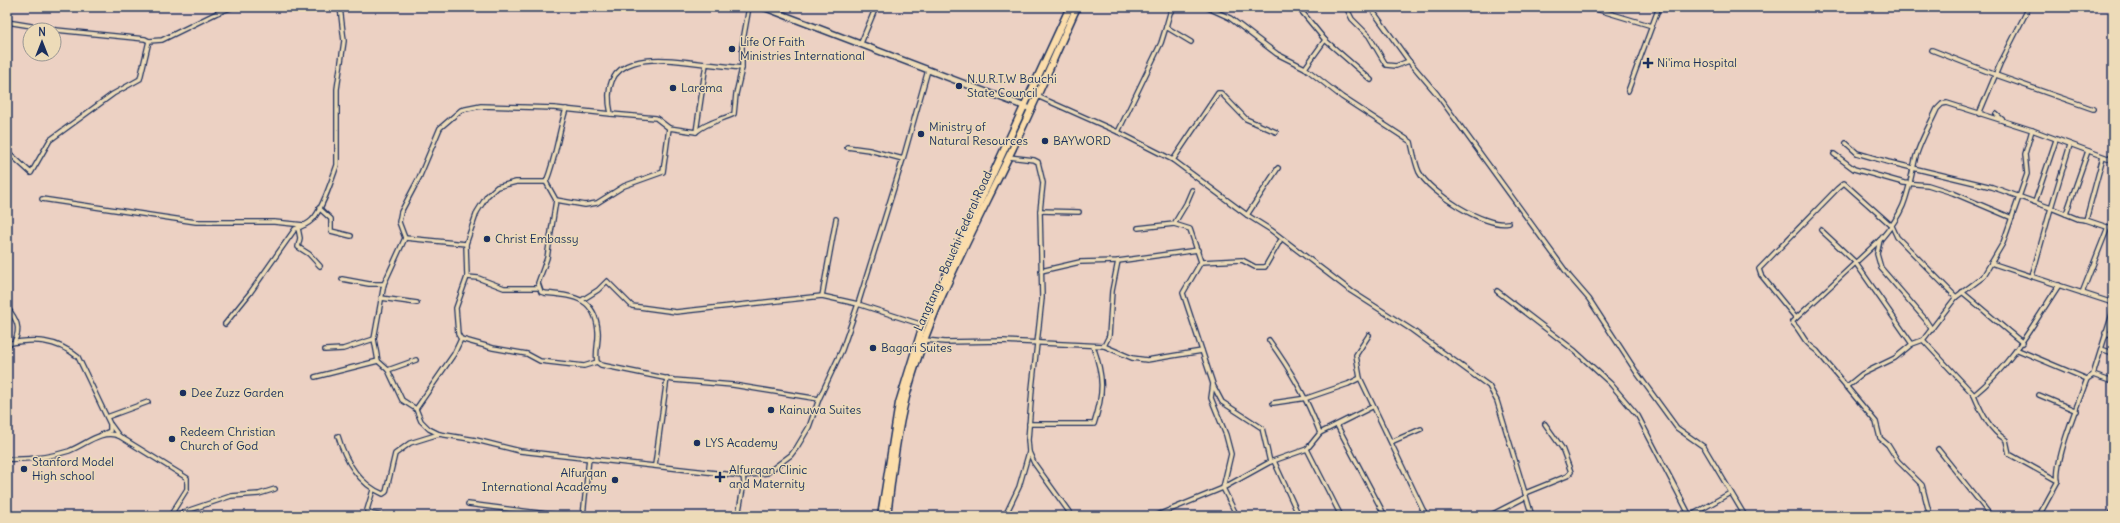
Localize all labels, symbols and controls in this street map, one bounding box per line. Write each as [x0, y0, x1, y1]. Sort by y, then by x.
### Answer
north arrow [22, 22, 62, 62]
text: N [38, 25, 46, 39]
place label: Life Of Faith Ministries International [740, 34, 865, 63]
marker: Life Of Faith Ministries International [727, 44, 737, 54]
place label: Ni'ima Hospital [1657, 55, 1737, 70]
marker: Ni'ima Hospital [1642, 57, 1654, 69]
place label: N.U.R.T.W Bauchi State Council [967, 71, 1057, 100]
place label: Larema [681, 80, 723, 95]
marker: N.U.R.T.W Bauchi State Council [954, 81, 964, 91]
marker: Larema [668, 83, 678, 93]
place label: Ministry of Natural Resources [929, 119, 1028, 148]
marker: Ministry of Natural Resources [916, 129, 926, 139]
place label: BAYWORD [1053, 133, 1111, 148]
marker: BAYWORD [1040, 136, 1050, 146]
street label: Langtang - Bauchi Federal Road [910, 168, 995, 333]
place label: Christ Embassy [495, 231, 579, 246]
marker: Christ Embassy [482, 234, 492, 244]
place label: Bagari Suites [881, 340, 952, 355]
marker: Bagari Suites [868, 343, 878, 353]
place label: Dee Zuzz Garden [191, 385, 284, 400]
marker: Dee Zuzz Garden [178, 388, 188, 398]
place label: Kainuwa Suites [779, 402, 861, 417]
marker: Kainuwa Suites [766, 405, 776, 415]
place label: Redeem Christian Church of God [180, 424, 276, 453]
marker: Redeem Christian Church of God [167, 434, 177, 444]
place label: LYS Academy [705, 435, 778, 450]
marker: LYS Academy [692, 438, 702, 448]
place label: Stanford Model High school [32, 454, 114, 483]
place label: Alfurqan Clinic and Maternity [729, 462, 807, 491]
marker: Stanford Model High school [19, 464, 29, 474]
place label: Alfurqan International Academy [482, 465, 607, 494]
marker: Alfurqan Clinic and Maternity [714, 471, 726, 483]
marker: Alfurqan International Academy [610, 475, 620, 485]

